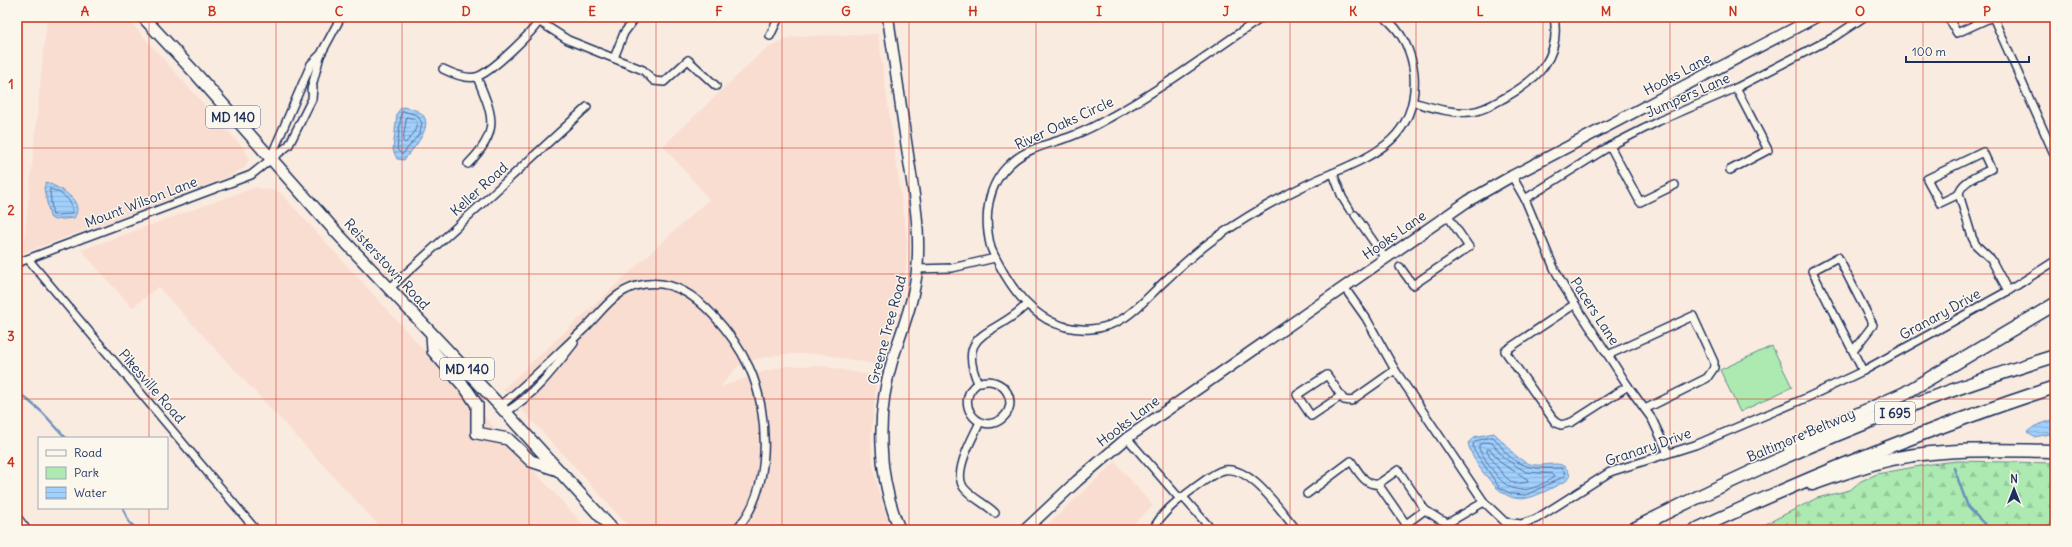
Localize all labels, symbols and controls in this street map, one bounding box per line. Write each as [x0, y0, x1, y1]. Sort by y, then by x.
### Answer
text: A [81, 3, 90, 20]
text: B [208, 3, 217, 20]
text: C [335, 3, 344, 20]
text: D [461, 3, 471, 20]
text: E [588, 3, 596, 20]
text: F [715, 3, 723, 20]
text: G [841, 3, 851, 20]
text: H [968, 3, 978, 20]
text: I [1096, 3, 1102, 20]
text: J [1223, 3, 1230, 20]
text: K [1349, 3, 1358, 20]
text: L [1476, 3, 1484, 20]
text: M [1601, 3, 1611, 20]
text: N [1729, 3, 1737, 20]
text: O [1855, 3, 1865, 20]
text: P [1983, 3, 1991, 20]
scale bar [1906, 38, 2029, 64]
text: 100 m [1912, 44, 1946, 59]
street label: Hooks Lane [1640, 49, 1714, 99]
street label: Jumpers Lane [1643, 69, 1733, 121]
text: 1 [8, 76, 14, 93]
street label: River Oaks Circle [1012, 92, 1116, 154]
road number: MD 140 [206, 106, 260, 128]
street label: Keller Road [446, 158, 512, 220]
street label: Mount Wilson Lane [82, 172, 200, 232]
text: 2 [7, 202, 15, 219]
street label: Hooks Lane [1359, 206, 1429, 264]
street label: Reisterstown Road [340, 215, 434, 313]
street label: Greene Tree Road [864, 273, 910, 387]
street label: Pacers Lane [1566, 274, 1624, 348]
street label: Granary Drive [1896, 284, 1984, 344]
text: 3 [7, 328, 15, 345]
street label: Pikesville Road [115, 345, 189, 427]
road number: MD 140 [440, 358, 494, 380]
street label: Hooks Lane [1093, 392, 1163, 450]
road number: I 695 [1875, 402, 1915, 424]
street label: Baltimore Beltway [1744, 404, 1858, 466]
street label: Granary Drive [1603, 424, 1693, 470]
legend [38, 437, 168, 509]
text: Road [74, 445, 102, 460]
text: 4 [7, 454, 15, 471]
text: Park [74, 465, 99, 480]
north arrow [1994, 469, 2034, 509]
text: N [2010, 472, 2018, 486]
text: Water [74, 485, 107, 500]

